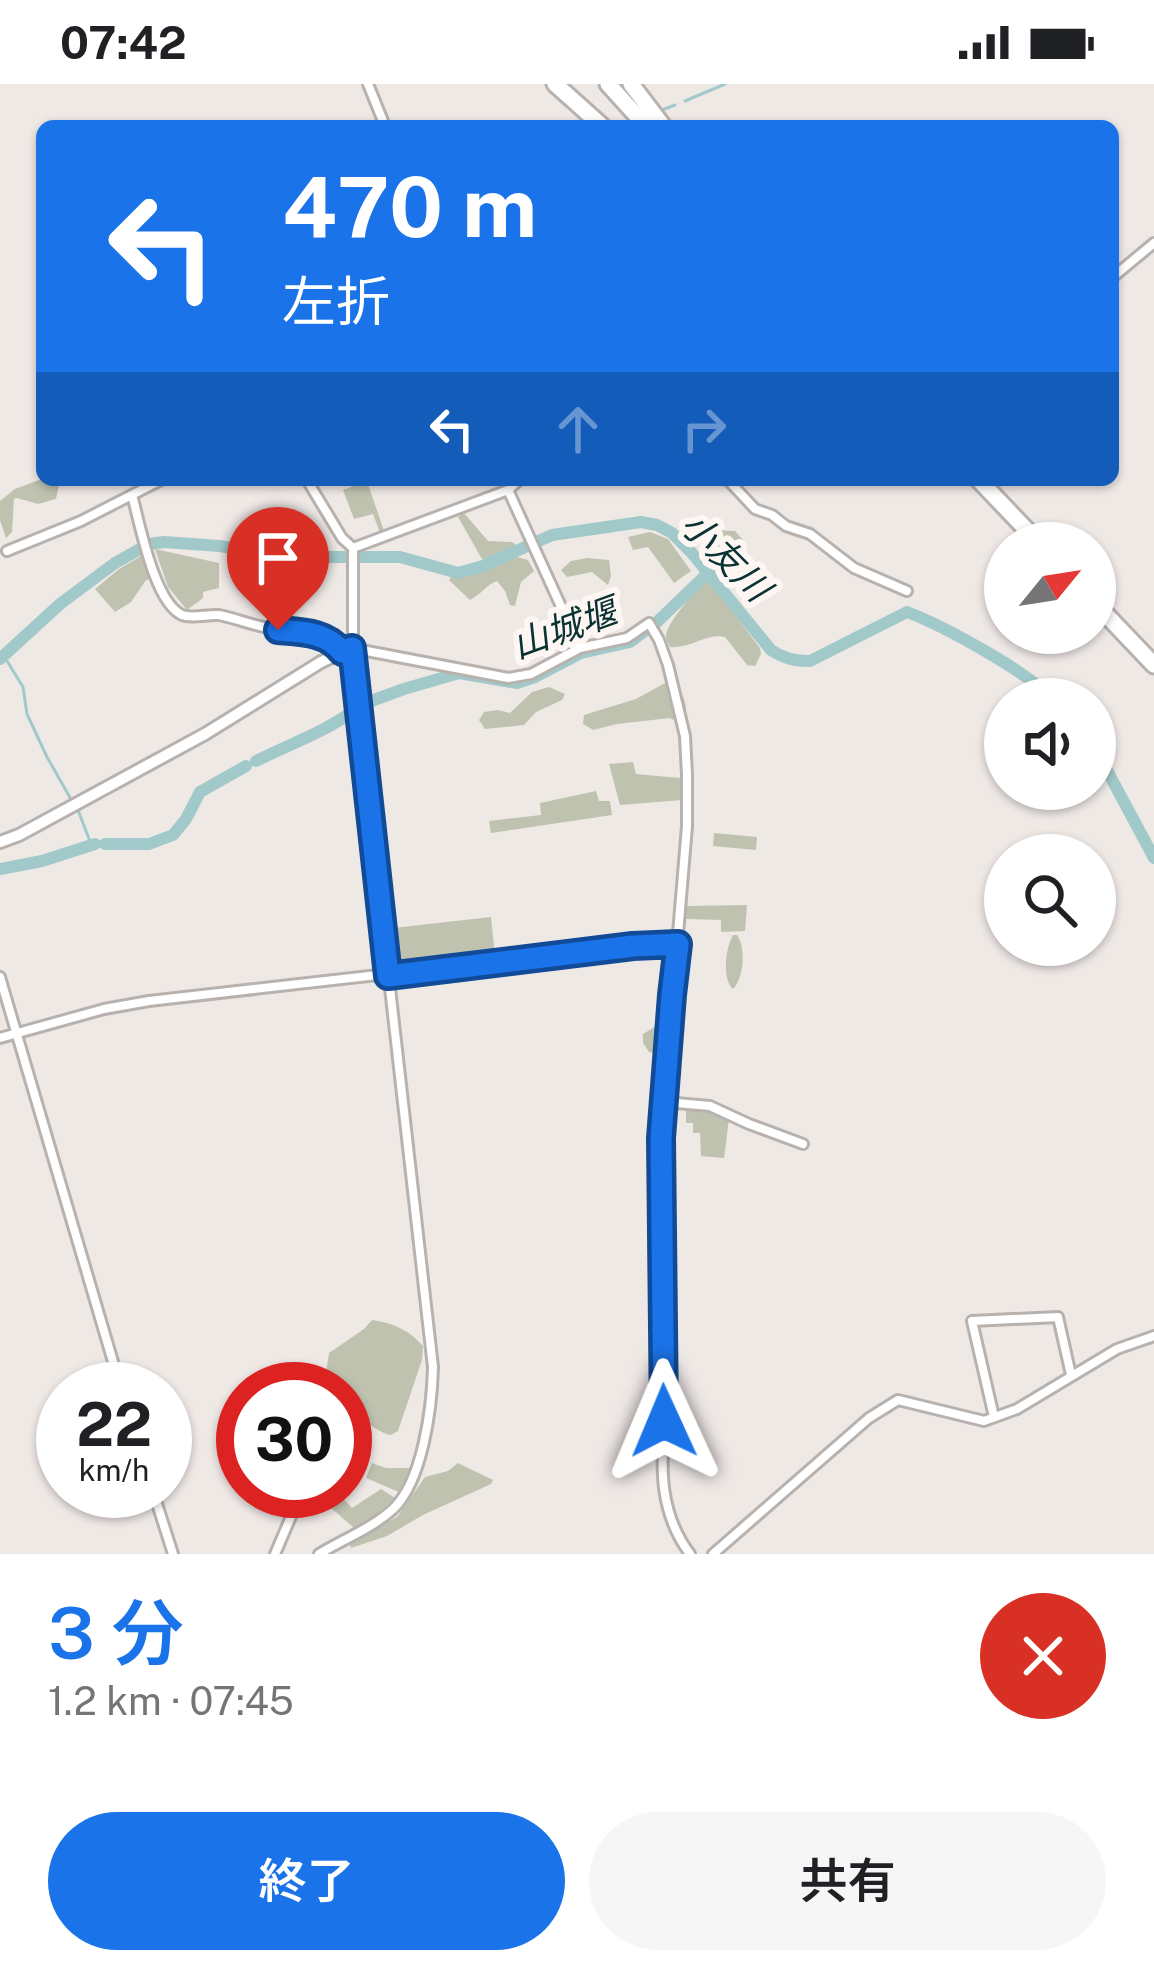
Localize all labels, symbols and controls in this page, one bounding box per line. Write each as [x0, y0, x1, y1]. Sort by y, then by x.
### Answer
text: 07:42 [60, 16, 187, 69]
text: 470 m [282, 157, 537, 256]
icon: left [84, 168, 240, 324]
text: 左折 [282, 270, 390, 333]
icon: left [419, 396, 485, 462]
icon: ahead [545, 396, 611, 462]
icon: right [671, 396, 737, 462]
water label: 小友川 [673, 503, 782, 612]
pin [227, 507, 329, 630]
north arrow [984, 522, 1116, 654]
map controls [984, 522, 1116, 966]
icon: arrive [245, 525, 311, 591]
water label: 山城堰 [506, 588, 628, 666]
button: sound [984, 678, 1116, 810]
button: search [984, 834, 1116, 966]
position arrow [601, 1358, 727, 1484]
speed limit sign: 30 [216, 1362, 372, 1518]
text: 22 [76, 1389, 152, 1460]
text: km/h [79, 1452, 149, 1488]
text: 3 分 [48, 1591, 184, 1675]
button: close [980, 1593, 1106, 1719]
text: 1.2 km · 07:45 [48, 1678, 294, 1724]
button: 終了 [48, 1812, 565, 1950]
button: 共有 [589, 1812, 1106, 1950]

